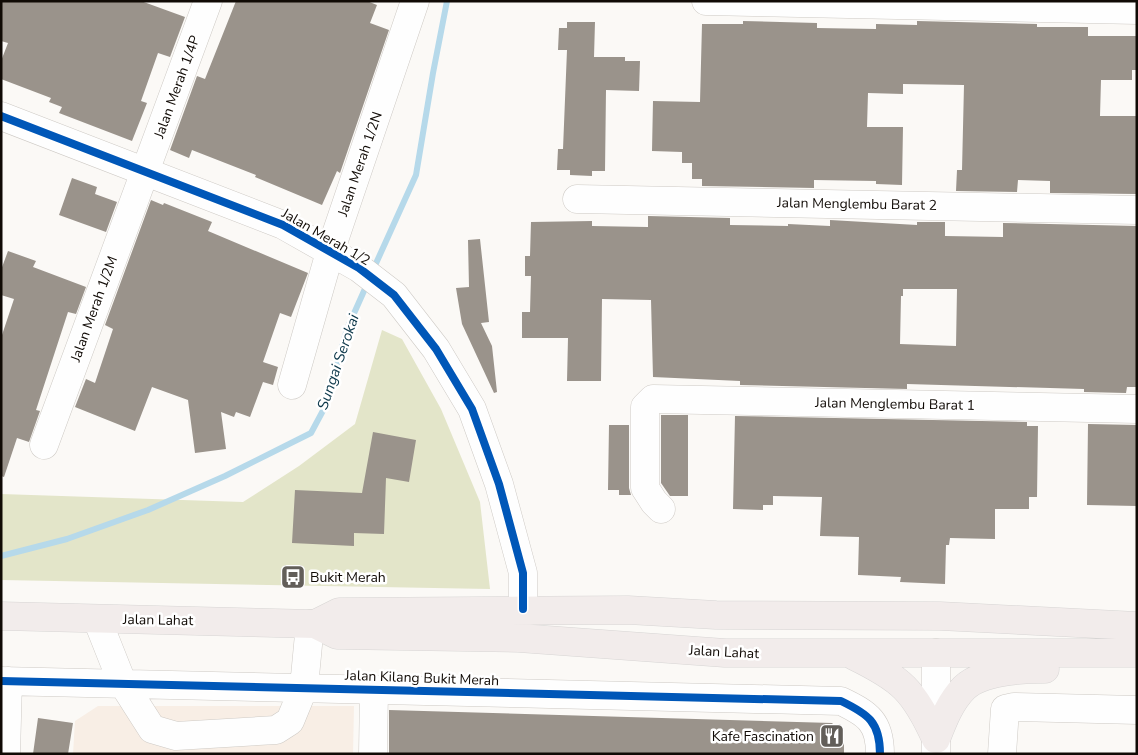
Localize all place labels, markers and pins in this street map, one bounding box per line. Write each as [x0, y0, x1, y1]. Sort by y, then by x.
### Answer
bus stop icon: Bukit Merah [280, 564, 306, 590]
place label: Bukit Merah [310, 568, 386, 587]
restaurant icon: Kafe Fascination [819, 723, 845, 749]
place label: Kafe Fascination [712, 727, 814, 746]

